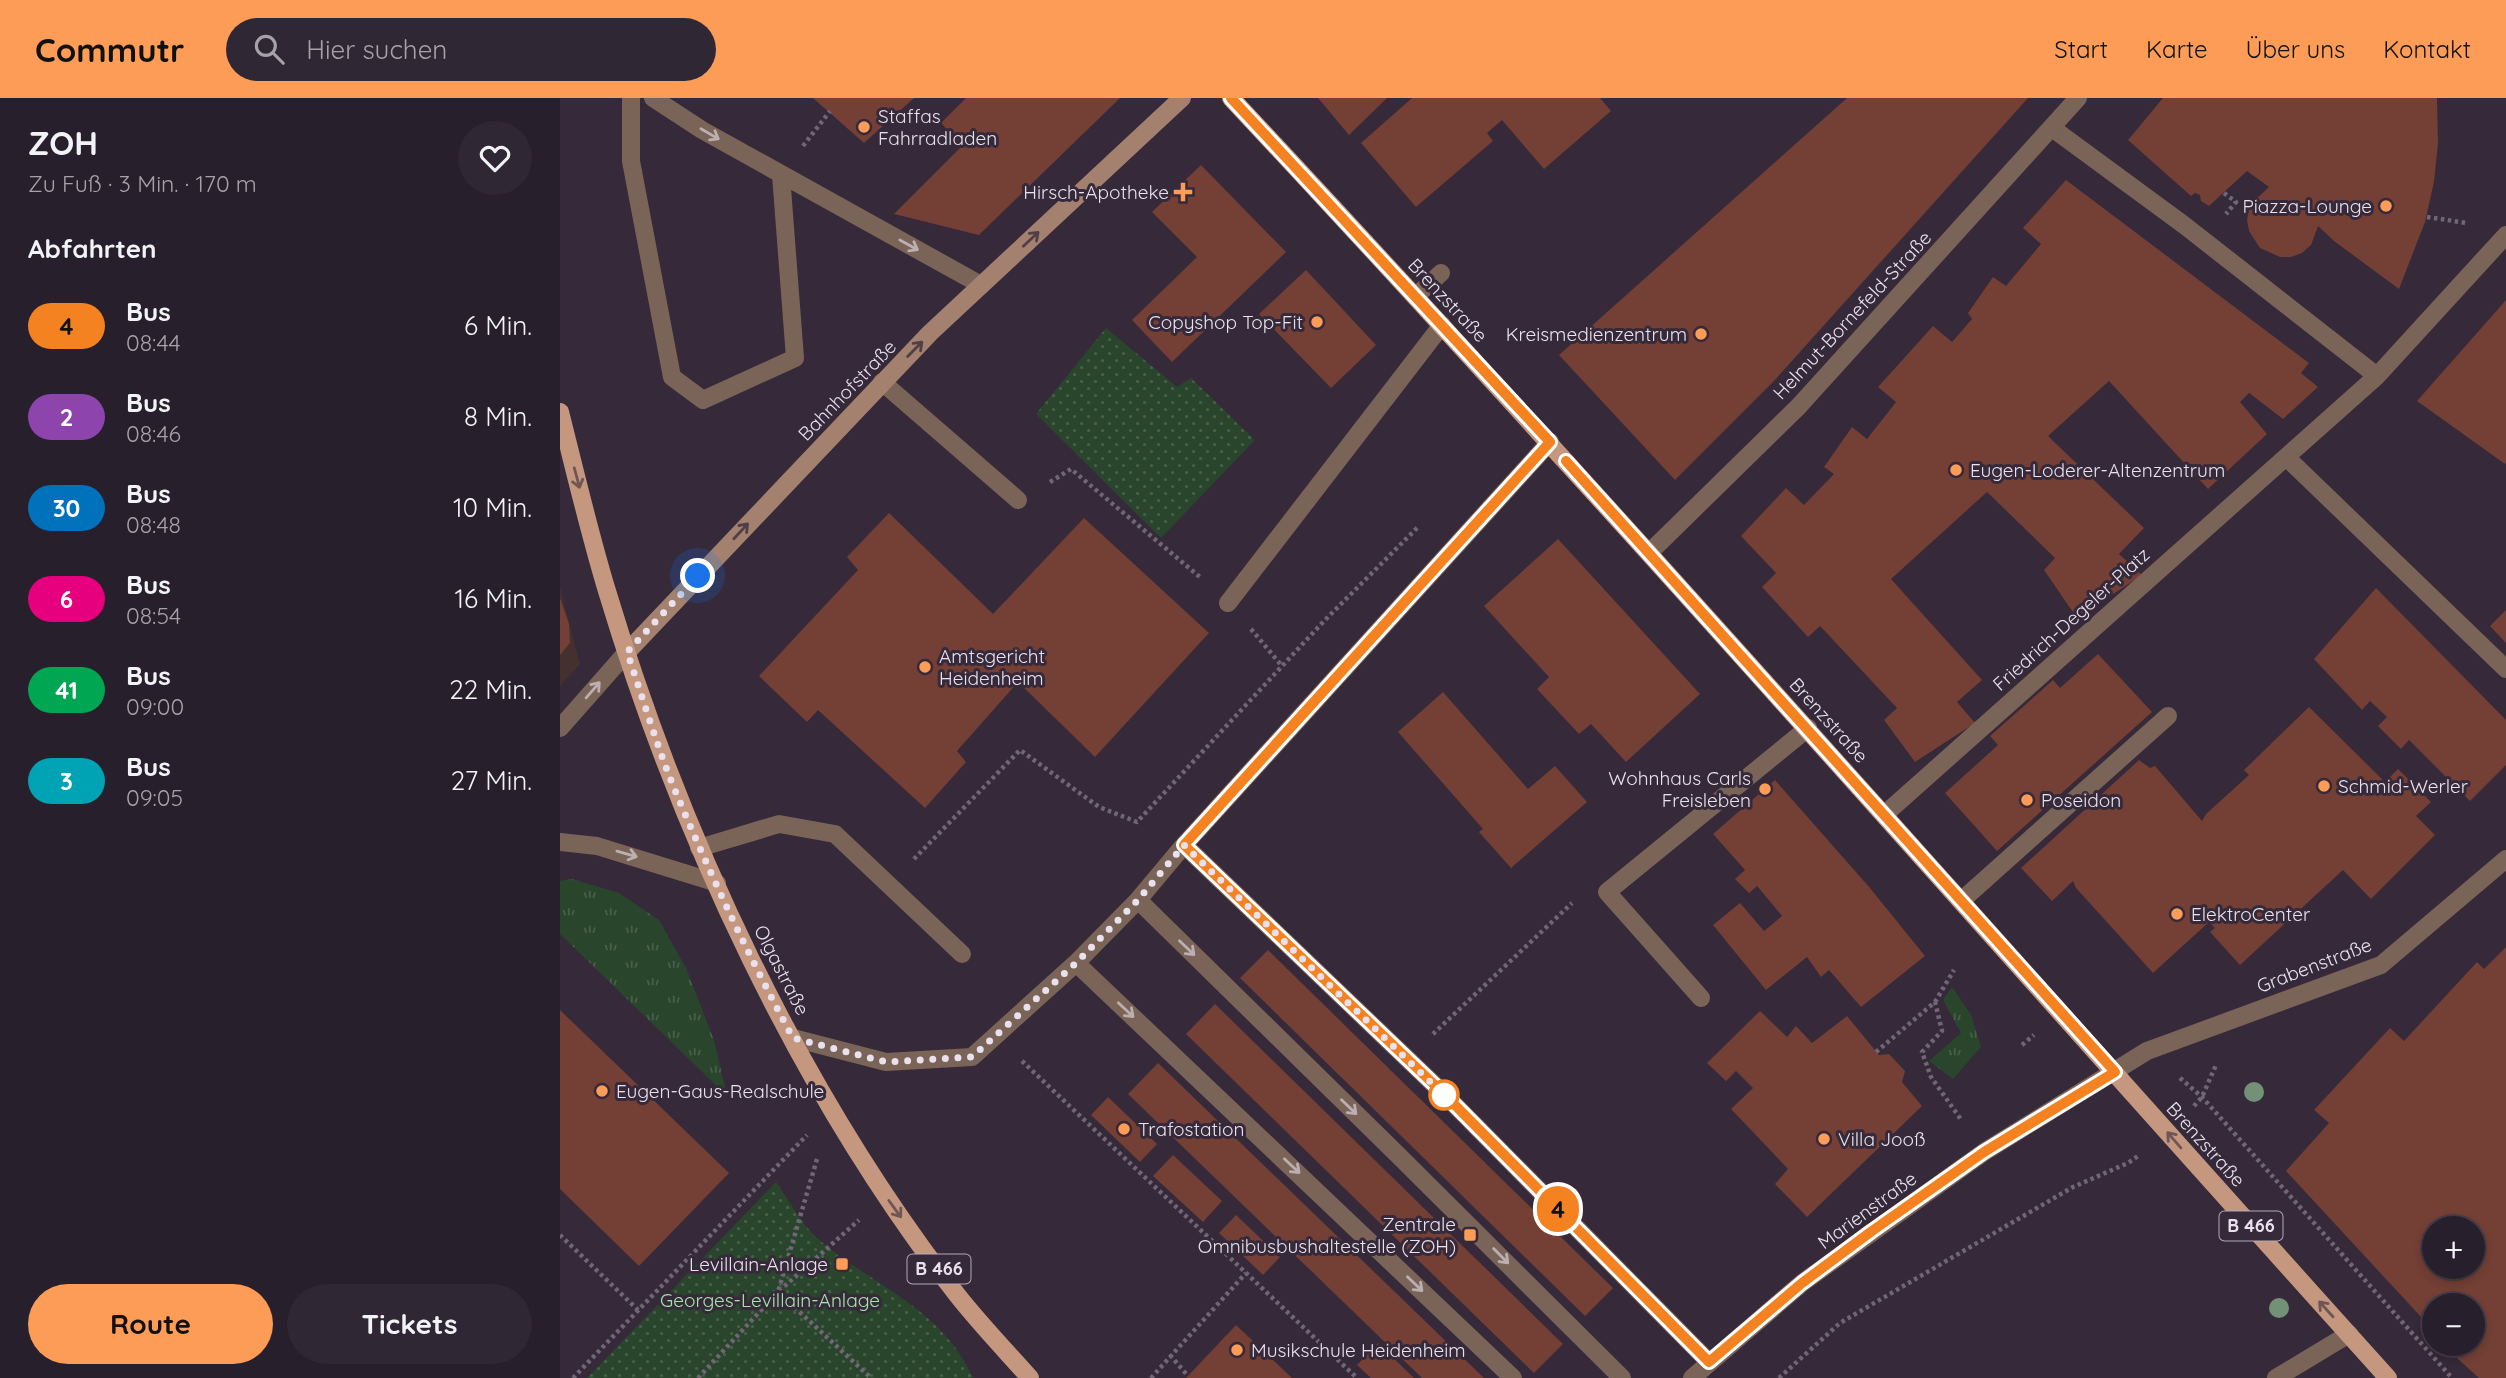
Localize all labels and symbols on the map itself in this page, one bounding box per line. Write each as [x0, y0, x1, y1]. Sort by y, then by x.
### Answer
place label: Staffas Fahrradladen [878, 104, 997, 150]
marker: Staffas Fahrradladen [856, 119, 872, 135]
one-way arrow [700, 128, 720, 142]
place label: Hirsch-Apotheke [1023, 180, 1169, 204]
marker: Hirsch-Apotheke [1175, 184, 1191, 200]
place label: Piazza-Lounge [2242, 194, 2372, 218]
marker: Piazza-Lounge [2378, 198, 2394, 214]
street label: Helmut-Bornefeld-Straße [1768, 226, 1936, 404]
one-way arrow [1022, 230, 1039, 247]
one-way arrow [898, 239, 919, 252]
street label: Brenzstraße [1403, 253, 1493, 347]
place label: Copyshop Top-Fit [1148, 310, 1303, 334]
marker: Copyshop Top-Fit [1309, 314, 1325, 330]
place label: Kreismedienzentrum [1506, 322, 1687, 346]
marker: Kreismedienzentrum [1693, 326, 1709, 342]
street label: Bahnhofstraße [793, 335, 901, 445]
one-way arrow [906, 340, 923, 357]
place label: Eugen-Loderer-Altenzentrum [1970, 458, 2225, 482]
marker: Eugen-Loderer-Altenzentrum [1948, 462, 1964, 478]
one-way arrow [571, 466, 584, 489]
one-way arrow [733, 522, 749, 540]
street label: Friedrich-Degeler-Platz [1988, 542, 2154, 696]
your location [680, 558, 715, 593]
place label: Amtsgericht Heidenheim [939, 644, 1045, 690]
marker: Amtsgericht Heidenheim [917, 659, 933, 675]
street label: Brenzstraße [1785, 672, 1873, 768]
one-way arrow [585, 681, 601, 699]
place label: Wohnhaus Carls Freisleben [1608, 766, 1751, 812]
place label: Schmid-Werler [2338, 774, 2469, 798]
marker: Schmid-Werler [2316, 778, 2332, 794]
marker: Wohnhaus Carls Freisleben [1757, 781, 1773, 797]
place label: Poseidon [2041, 788, 2121, 812]
marker: Poseidon [2019, 792, 2035, 808]
one-way arrow [616, 849, 638, 862]
place label: ElektroCenter [2191, 902, 2311, 926]
marker: ElektroCenter [2169, 906, 2185, 922]
street label: Olgastraße [749, 921, 815, 1019]
street label: Grabenstraße [2253, 932, 2375, 998]
one-way arrow [1178, 939, 1195, 956]
one-way arrow [1117, 1001, 1134, 1018]
place label: Eugen-Gaus-Realschule [616, 1079, 824, 1103]
unlabelled marker [1429, 1080, 1459, 1110]
marker: Eugen-Gaus-Realschule [594, 1083, 610, 1099]
street label: Brenzstraße [2162, 1096, 2250, 1192]
one-way arrow [1340, 1098, 1357, 1115]
place label: Trafostation [1138, 1117, 1244, 1141]
marker: Trafostation [1116, 1121, 1132, 1137]
place label: Villa Jooß [1838, 1127, 1925, 1151]
marker: Villa Jooß [1816, 1131, 1832, 1147]
one-way arrow [2166, 1131, 2182, 1149]
one-way arrow [1283, 1157, 1300, 1174]
street label: Marienstraße [1813, 1166, 1921, 1254]
line badge: 4 [1535, 1186, 1581, 1232]
one-way arrow [888, 1199, 902, 1218]
place label: Zentrale Omnibusbushaltestelle (ZOH) [1198, 1212, 1456, 1258]
road number: B 466 [2220, 1212, 2282, 1240]
marker: Zentrale Omnibusbushaltestelle (ZOH) [1462, 1227, 1478, 1243]
one-way arrow [1492, 1248, 1509, 1265]
place label: Levillain-Anlage [689, 1252, 828, 1276]
road number: B 466 [908, 1254, 970, 1284]
marker: Levillain-Anlage [834, 1256, 850, 1272]
one-way arrow [1407, 1275, 1424, 1292]
park label: Georges-Levillain-Anlage [660, 1288, 880, 1312]
one-way arrow [2318, 1300, 2334, 1318]
place label: Musikschule Heidenheim [1251, 1338, 1466, 1362]
marker: Musikschule Heidenheim [1229, 1342, 1245, 1358]

